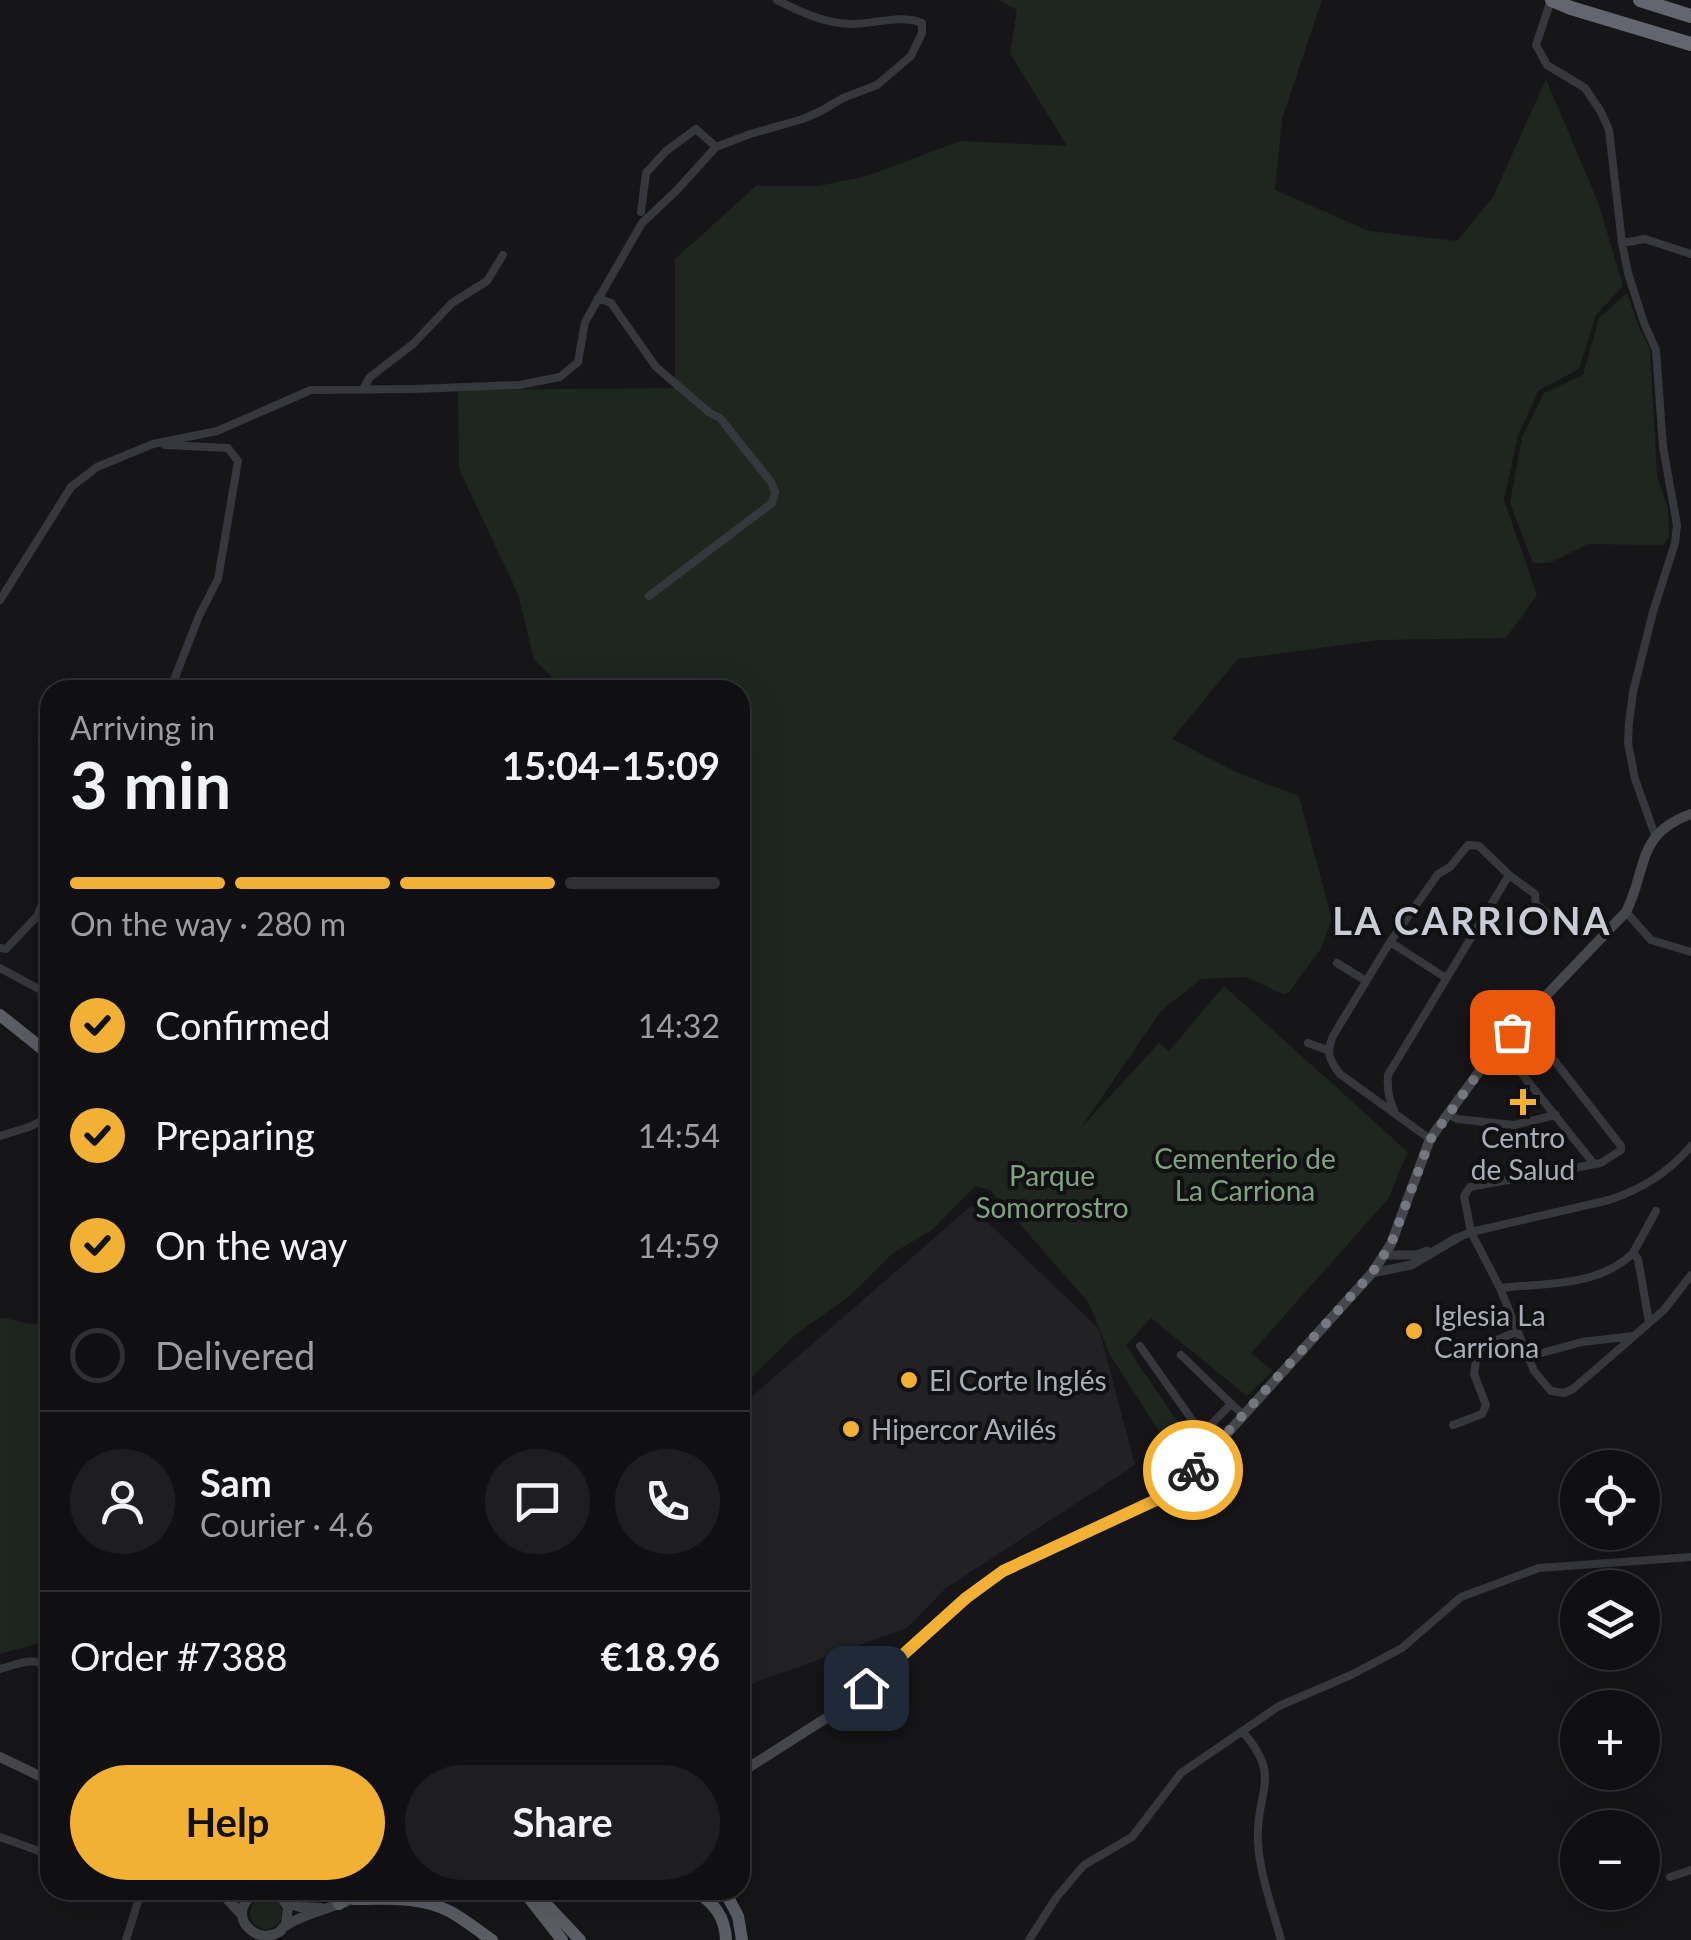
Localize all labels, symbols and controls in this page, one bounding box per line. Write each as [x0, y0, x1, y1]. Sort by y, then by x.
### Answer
text: Arriving in [70, 708, 215, 747]
text: 15:04–15:09 [502, 742, 720, 788]
text: 3 min [70, 745, 231, 823]
district label: LA CARRIONA [1332, 897, 1612, 943]
text: On the way · 280 m [70, 904, 346, 943]
pin [1470, 990, 1555, 1075]
icon: check [70, 998, 125, 1053]
text: Confirmed [155, 1002, 331, 1048]
icon: bag [1485, 1005, 1540, 1060]
text: 14:32 [638, 1006, 720, 1045]
marker: Centro de Salud [1510, 1089, 1536, 1115]
icon: check [70, 1108, 125, 1163]
text: Preparing [155, 1112, 315, 1158]
text: 14:54 [638, 1116, 720, 1155]
place label: Centro de Salud [1471, 1120, 1575, 1186]
park label: Cementerio de La Carriona [1154, 1141, 1336, 1207]
park label: Parque Somorrostro [975, 1158, 1129, 1224]
icon: check [70, 1218, 125, 1273]
text: On the way [155, 1222, 347, 1268]
text: 14:59 [638, 1226, 720, 1265]
place label: Iglesia La Carriona [1434, 1298, 1546, 1364]
marker: Iglesia La Carriona [1403, 1320, 1425, 1342]
text: Delivered [155, 1332, 315, 1378]
place label: El Corte Inglés [929, 1363, 1107, 1397]
marker: El Corte Inglés [898, 1369, 920, 1391]
place label: Hipercor Avilés [871, 1412, 1056, 1446]
marker: Hipercor Avilés [840, 1418, 862, 1440]
courier [1143, 1420, 1243, 1520]
icon: bike [1166, 1443, 1221, 1498]
button: person [70, 1449, 175, 1554]
button: chat [485, 1449, 590, 1554]
button: phone [615, 1449, 720, 1554]
map controls [1560, 1450, 1660, 1910]
button: locate [1560, 1450, 1660, 1550]
text: Sam [200, 1459, 272, 1505]
text: Courier · 4.6 [200, 1505, 374, 1544]
button: layers [1560, 1570, 1660, 1670]
text: Order #7388 [70, 1633, 287, 1679]
text: €18.96 [601, 1633, 720, 1679]
pin [824, 1646, 909, 1731]
icon: home [839, 1661, 894, 1716]
button: + [1560, 1690, 1660, 1790]
button: Help [70, 1765, 385, 1880]
button: Share [405, 1765, 720, 1880]
button: − [1560, 1810, 1660, 1910]

